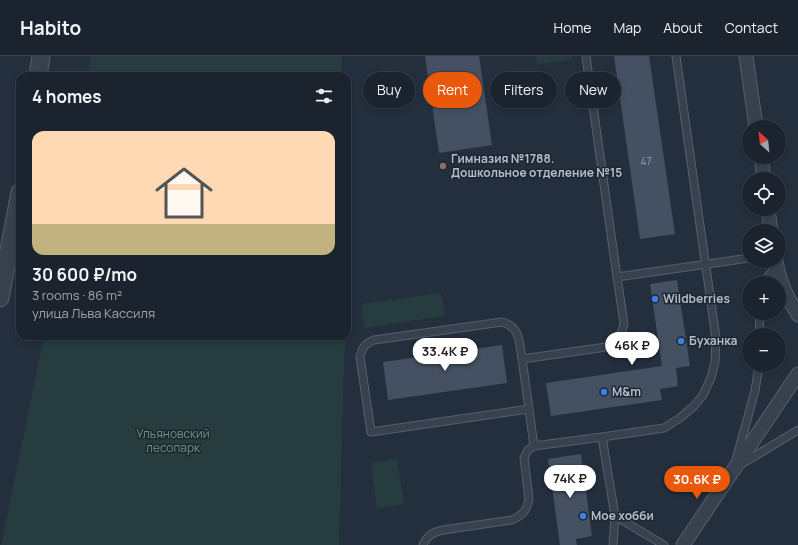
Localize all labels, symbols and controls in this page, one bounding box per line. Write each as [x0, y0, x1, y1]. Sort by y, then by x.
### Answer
text: Habito [20, 15, 81, 41]
text: Home [554, 18, 591, 37]
text: Map [613, 18, 641, 37]
text: About [663, 18, 703, 37]
text: Contact [725, 18, 778, 37]
chip: Buy [363, 72, 415, 108]
chip: Rent [423, 72, 482, 108]
chip: Filters [490, 72, 557, 108]
chip: New [565, 72, 621, 108]
text: 4 homes [32, 85, 101, 108]
icon: filters [313, 85, 335, 107]
north arrow [742, 120, 786, 164]
map controls [742, 120, 786, 372]
place label: Гимназия №1788. Дошкольное отделение №15 [451, 150, 622, 181]
house number: 47 [641, 154, 651, 168]
icon: home [148, 157, 220, 229]
marker: Гимназия №1788. Дошкольное отделение №15 [438, 161, 448, 171]
button: locate [742, 172, 786, 216]
button: layers [742, 224, 786, 268]
text: 30 600 ₽/mo [32, 263, 137, 286]
button: + [742, 276, 786, 320]
text: 3 rooms · 86 m² [32, 286, 122, 304]
place label: Wildberries [663, 290, 730, 307]
marker: Wildberries [650, 294, 660, 304]
text: улица Льва Кассиля [32, 304, 155, 322]
button: − [742, 328, 786, 372]
pin: 46K ₽ [604, 332, 660, 366]
place label: Буханка [689, 332, 738, 349]
text: 46K ₽ [614, 336, 650, 354]
marker: Буханка [676, 336, 686, 346]
pin: 33.4K ₽ [408, 338, 482, 372]
text: 33.4K ₽ [422, 342, 468, 360]
place label: M&m [612, 383, 641, 400]
marker: M&m [599, 387, 609, 397]
park label: Ульяновский лесопарк [136, 425, 210, 456]
pin: 74K ₽ [542, 465, 598, 499]
pin: 30.6K ₽ [660, 466, 734, 500]
text: 74K ₽ [553, 469, 587, 487]
text: 30.6K ₽ [673, 470, 721, 488]
place label: Мое хобби [591, 507, 654, 524]
marker: Мое хобби [578, 511, 588, 521]

